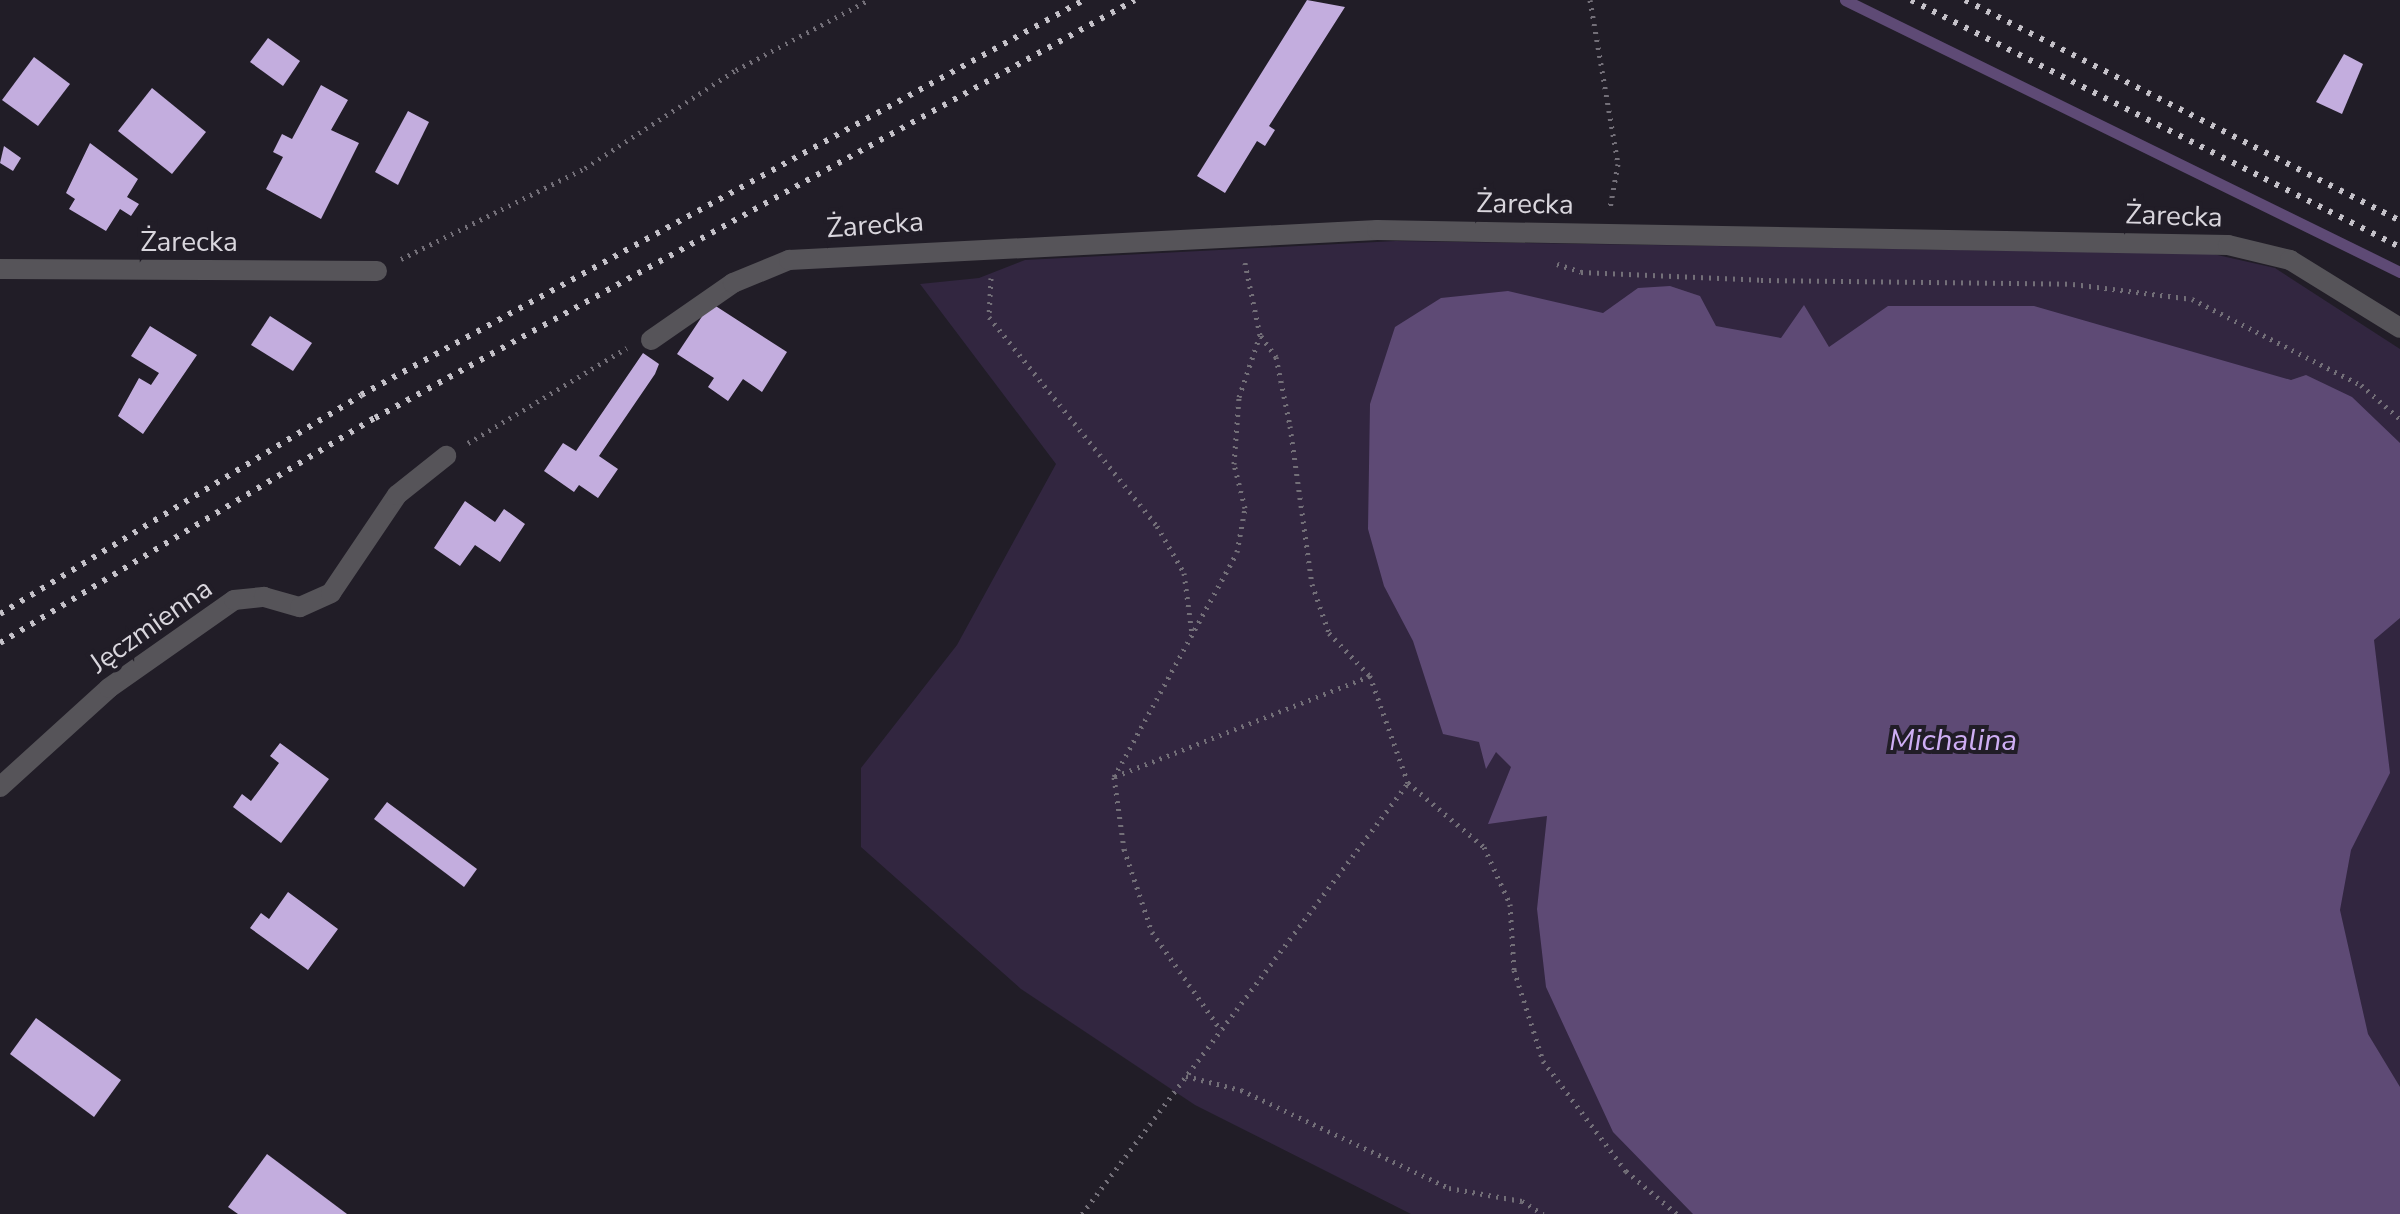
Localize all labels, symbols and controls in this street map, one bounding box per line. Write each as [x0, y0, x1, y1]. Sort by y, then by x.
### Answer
street label: Żarecka [1476, 186, 1574, 222]
street label: Żarecka [2125, 198, 2223, 234]
street label: Żarecka [825, 205, 925, 245]
street label: Żarecka [140, 225, 238, 259]
street label: Jęczmienna [83, 572, 219, 680]
water label: Michalina [1889, 723, 2017, 759]

